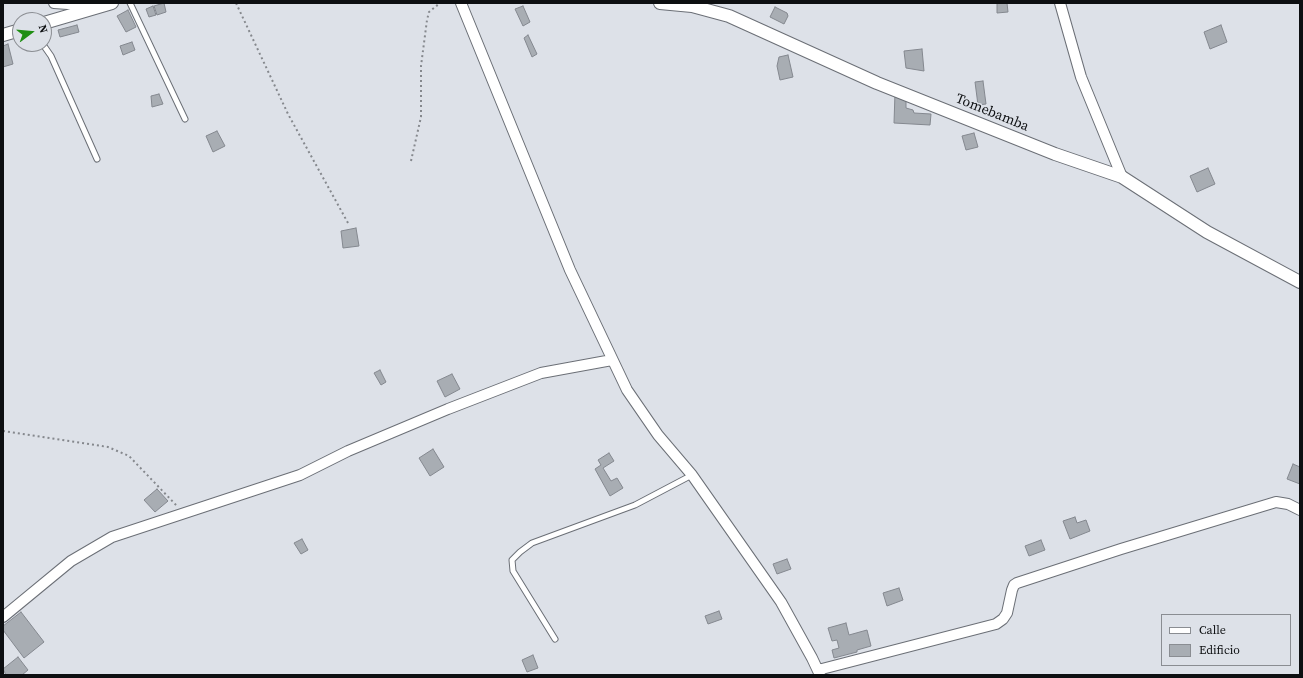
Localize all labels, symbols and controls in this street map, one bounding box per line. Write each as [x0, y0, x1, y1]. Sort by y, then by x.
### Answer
north arrow [12, 12, 52, 52]
text: N [35, 23, 51, 35]
street label: Tomebamba [953, 91, 1031, 135]
legend [1161, 614, 1291, 666]
text: Calle [1199, 622, 1226, 638]
text: Edificio [1199, 642, 1240, 658]

